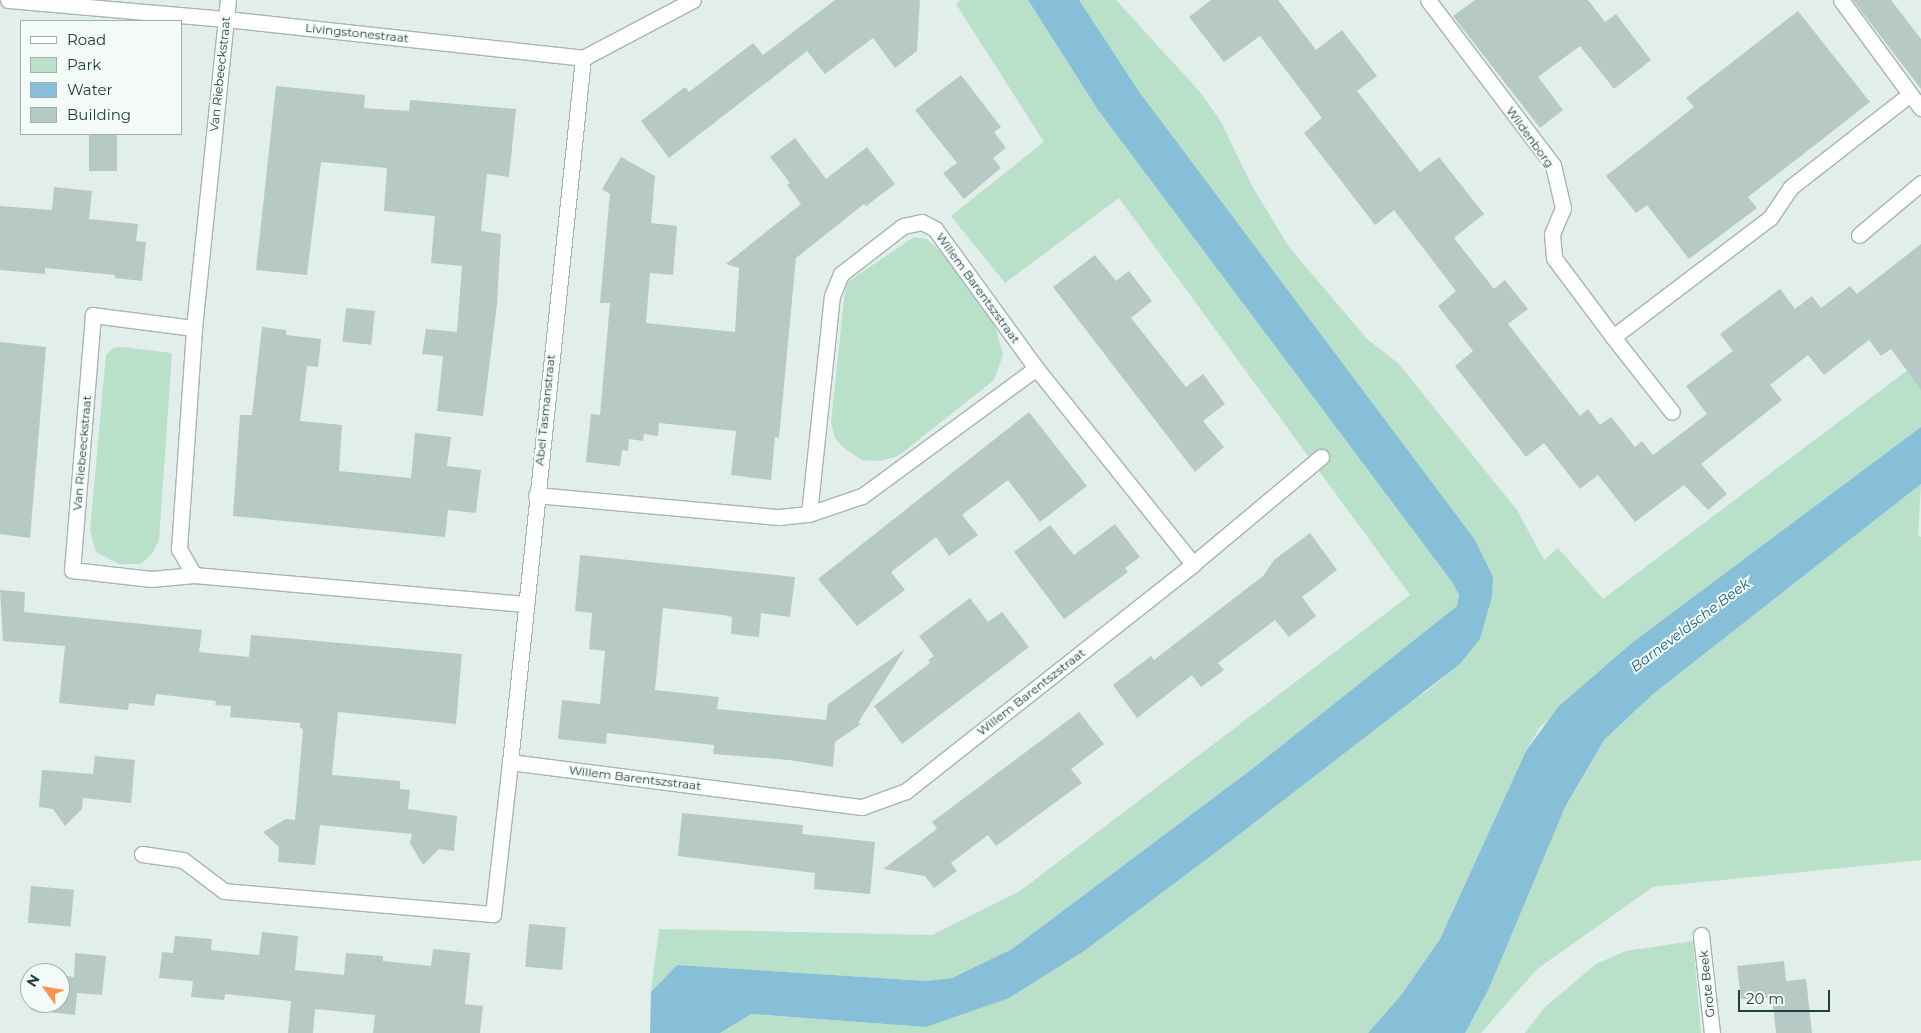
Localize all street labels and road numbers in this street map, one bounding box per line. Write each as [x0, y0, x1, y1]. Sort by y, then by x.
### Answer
street label: Van Riebeeckstraat [207, 16, 233, 132]
street label: Livingstonestraat [305, 20, 409, 46]
street label: Wildenborg [1503, 104, 1557, 170]
street label: Willem Barentszstraat [933, 230, 1023, 346]
street label: Abel Tasmanstraat [532, 354, 558, 466]
street label: Van Riebeeckstraat [70, 395, 94, 511]
street label: Willem Barentszstraat [974, 645, 1088, 739]
street label: Willem Barentszstraat [568, 763, 702, 793]
street label: Grote Beek [1696, 950, 1718, 1018]

